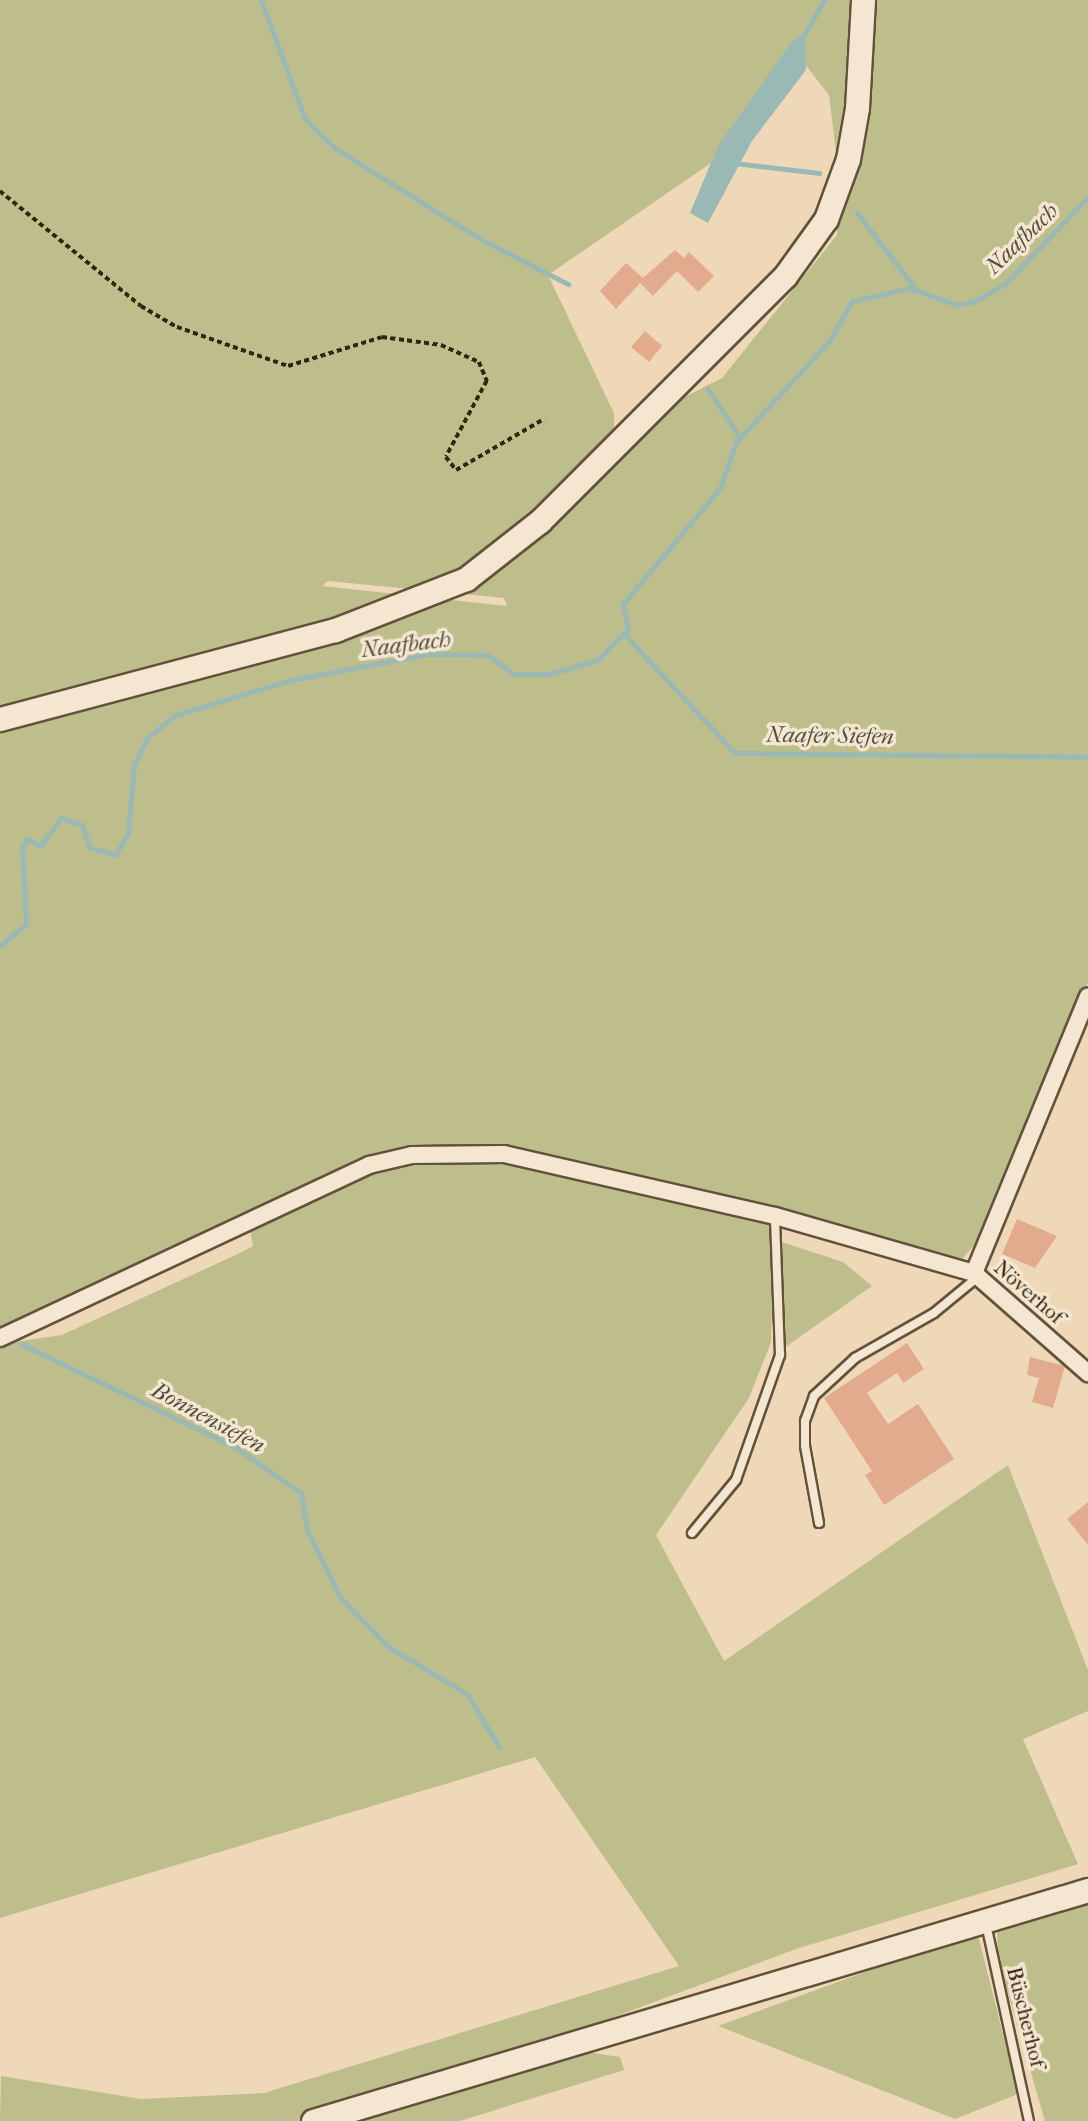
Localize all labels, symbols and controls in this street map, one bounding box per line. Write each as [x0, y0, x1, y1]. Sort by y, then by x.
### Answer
water label: Naafbach [980, 198, 1064, 280]
water label: Naafbach [360, 626, 452, 664]
water label: Naafer Siefen [766, 721, 894, 751]
street label: Növerhof [989, 1255, 1069, 1329]
water label: Bonnensiefen [147, 1377, 269, 1459]
street label: Büscherhof [1001, 1964, 1051, 2070]

